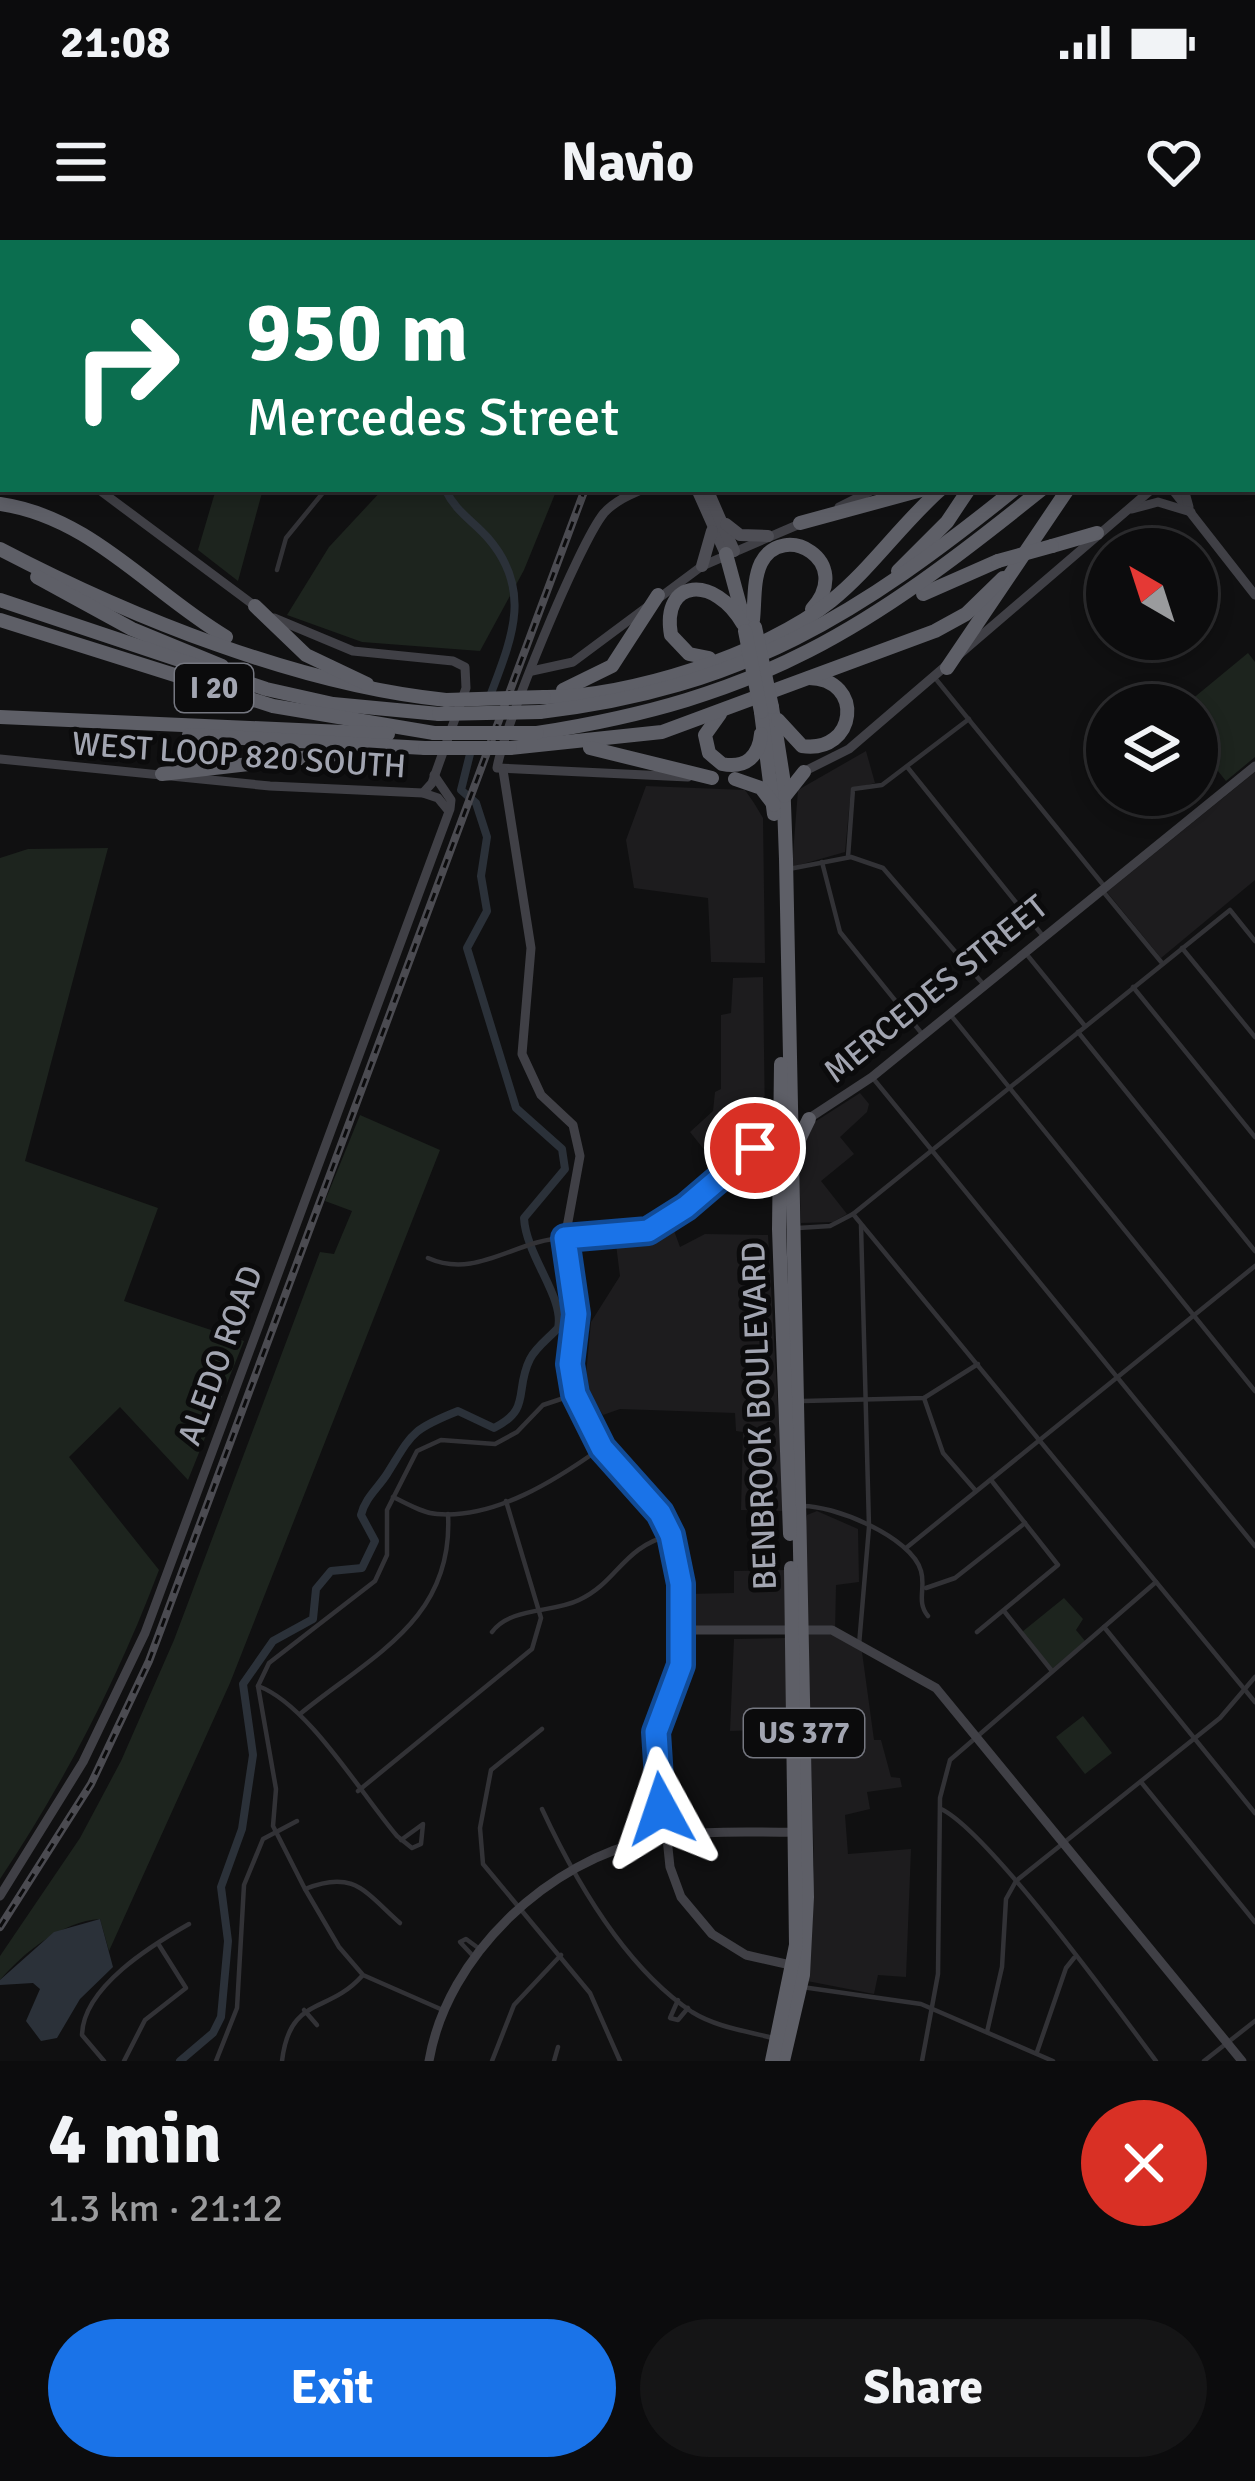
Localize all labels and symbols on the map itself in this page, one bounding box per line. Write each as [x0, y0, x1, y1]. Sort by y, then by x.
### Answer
north arrow [1086, 528, 1218, 660]
road number: I 20 [175, 664, 253, 712]
street label: WEST LOOP 820 SOUTH [71, 723, 407, 788]
street label: MERCEDES STREET [816, 886, 1056, 1092]
pin [704, 1097, 806, 1199]
street label: BENBROOK BOULEVARD [733, 1241, 786, 1591]
street label: ALEDO ROAD [169, 1260, 272, 1451]
road number: US 377 [744, 1709, 864, 1757]
position arrow [598, 1746, 724, 1872]

